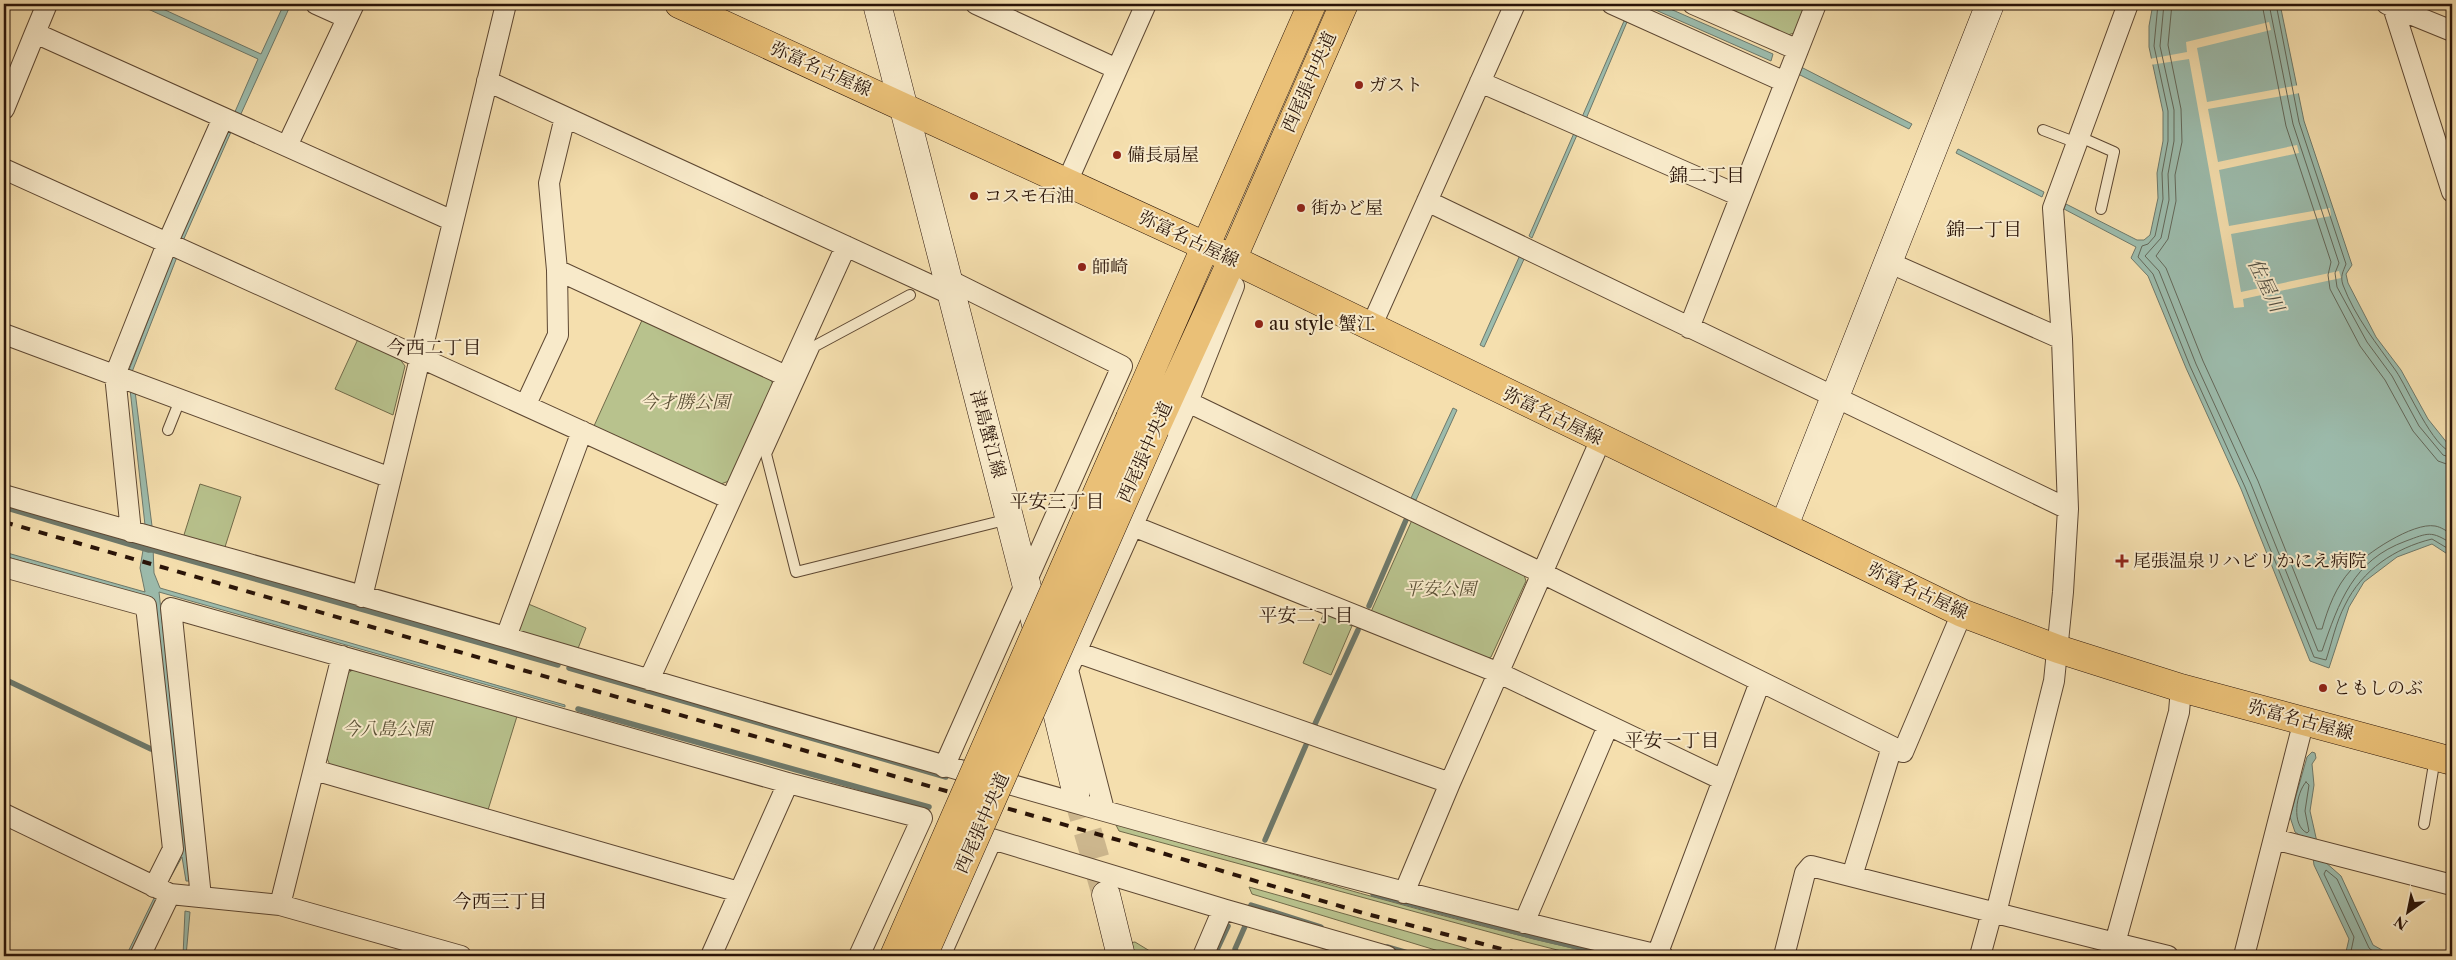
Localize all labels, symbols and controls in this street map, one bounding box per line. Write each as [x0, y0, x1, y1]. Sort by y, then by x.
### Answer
street label: 西尾張中央道 [1277, 28, 1341, 136]
street label: 弥富名古屋線 [767, 37, 875, 101]
place label: ガスト [1369, 74, 1423, 96]
marker: ガスト [1353, 79, 1365, 91]
place label: 備長扇屋 [1127, 144, 1199, 166]
marker: 備長扇屋 [1111, 149, 1123, 161]
district label: 錦二丁目 [1669, 164, 1745, 187]
place label: コスモ石油 [984, 185, 1074, 207]
marker: コスモ石油 [968, 190, 980, 202]
place label: 街かど屋 [1311, 197, 1383, 219]
marker: 街かど屋 [1295, 202, 1307, 214]
street label: 弥富名古屋線 [1135, 206, 1243, 272]
district label: 錦一丁目 [1946, 218, 2022, 241]
water label: 佐屋川 [2243, 254, 2290, 317]
place label: 師崎 [1092, 256, 1128, 278]
marker: 師崎 [1076, 261, 1088, 273]
place label: au style 蟹江 [1269, 313, 1375, 335]
marker: au style 蟹江 [1253, 318, 1265, 330]
district label: 今西二丁目 [386, 336, 482, 359]
street label: 弥富名古屋線 [1500, 382, 1606, 450]
street label: 津島蟹江線 [966, 388, 1010, 480]
park label: 今才勝公園 [640, 391, 733, 413]
street label: 西尾張中央道 [1113, 398, 1177, 506]
district label: 平安三丁目 [1009, 490, 1105, 513]
place label: 尾張温泉リハビリかにえ病院 [2133, 550, 2366, 572]
marker: 尾張温泉リハビリかにえ病院 [2115, 554, 2129, 568]
street label: 弥富名古屋線 [1864, 558, 1972, 624]
park label: 平安公園 [1404, 578, 1479, 600]
district label: 平安二丁目 [1258, 604, 1354, 627]
place label: ともしのぶ [2333, 677, 2423, 699]
marker: ともしのぶ [2317, 682, 2329, 694]
street label: 弥富名古屋線 [2246, 695, 2356, 745]
park label: 今八島公園 [342, 718, 435, 740]
district label: 平安一丁目 [1624, 729, 1720, 752]
street label: 西尾張中央道 [950, 769, 1014, 877]
north arrow [2384, 888, 2434, 938]
district label: 今西三丁目 [452, 890, 548, 913]
text: N [2391, 912, 2411, 934]

